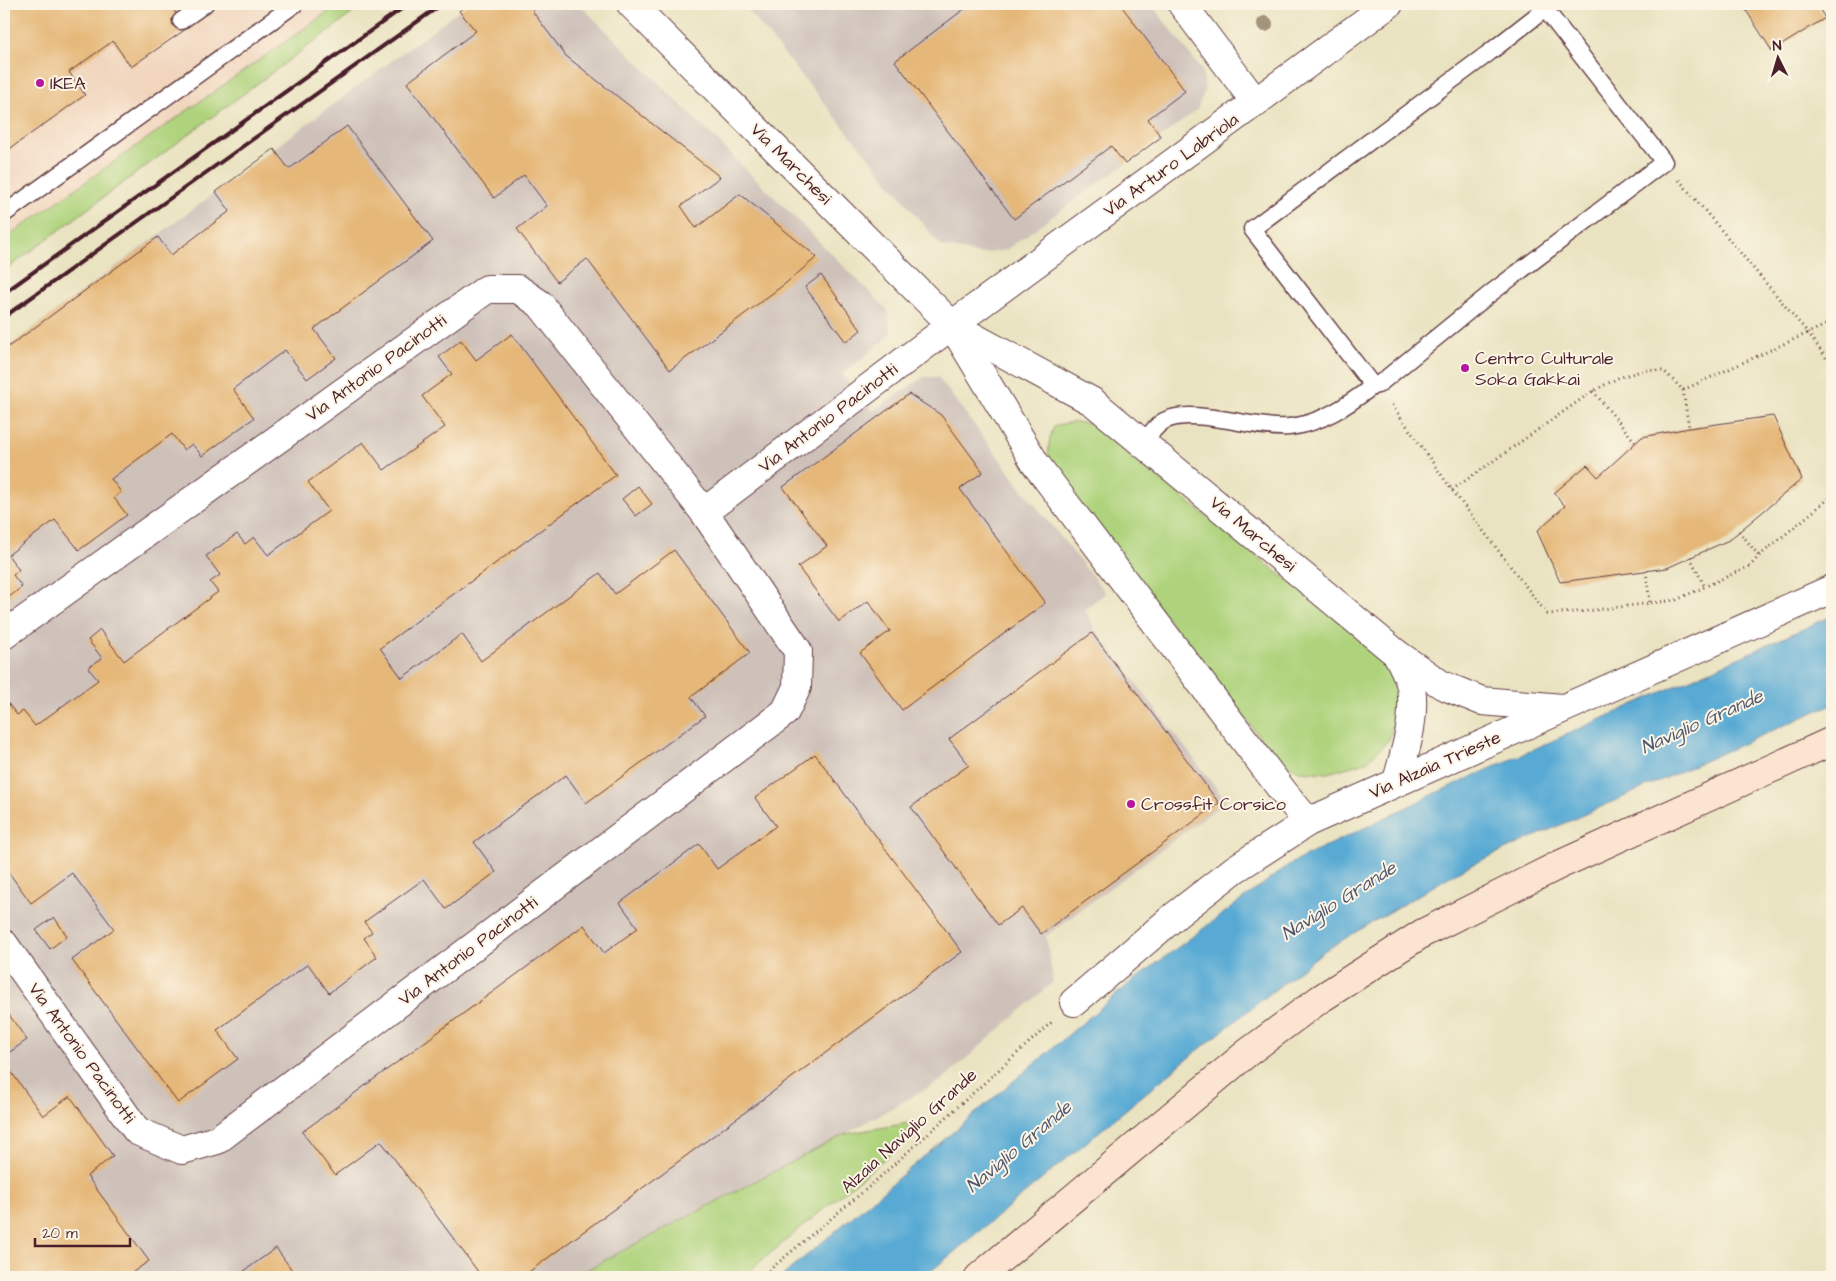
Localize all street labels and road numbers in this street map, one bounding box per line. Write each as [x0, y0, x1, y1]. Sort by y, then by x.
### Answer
street label: Via Arturo Labriola [1098, 107, 1244, 223]
street label: Via Marchesi [745, 118, 838, 211]
street label: Via Antonio Pacinotti [300, 308, 452, 428]
street label: Via Antonio Pacinotti [753, 357, 903, 479]
street label: Via Marchesi [1204, 490, 1302, 578]
street label: Via Alzaia Trieste [1365, 725, 1505, 805]
street label: Via Antonio Pacinotti [393, 890, 543, 1012]
street label: Via Antonio Pacinotti [22, 977, 142, 1129]
street label: Alzaia Naviglio Grande [835, 1063, 984, 1200]

